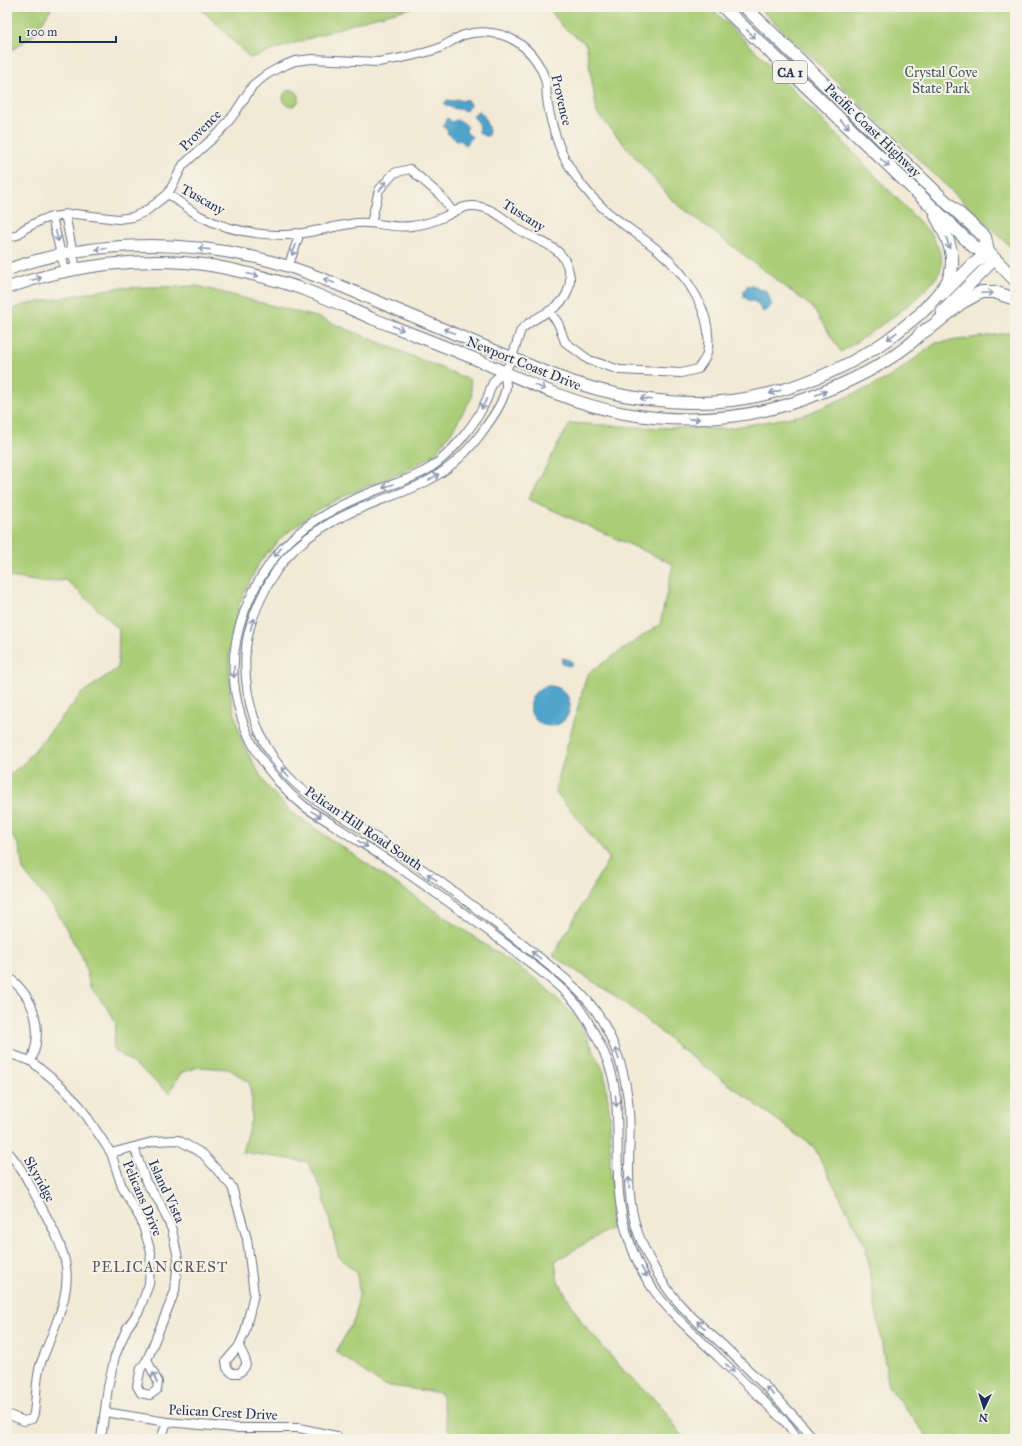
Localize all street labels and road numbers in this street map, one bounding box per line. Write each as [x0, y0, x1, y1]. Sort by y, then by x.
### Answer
road number: CA 1 [773, 61, 807, 83]
street label: Provence [547, 73, 576, 127]
street label: Pacific Coast Highway [821, 80, 925, 181]
street label: Provence [176, 106, 225, 155]
street label: Tuscany [178, 180, 228, 219]
street label: Tuscany [499, 196, 549, 235]
street label: Newport Coast Drive [464, 333, 584, 394]
street label: Pelican Hill Road South [302, 783, 426, 874]
street label: Skyridge [20, 1153, 59, 1205]
street label: Island Vista [145, 1157, 189, 1226]
street label: Pelicans Drive [119, 1158, 166, 1239]
street label: Pelican Crest Drive [168, 1401, 278, 1424]

